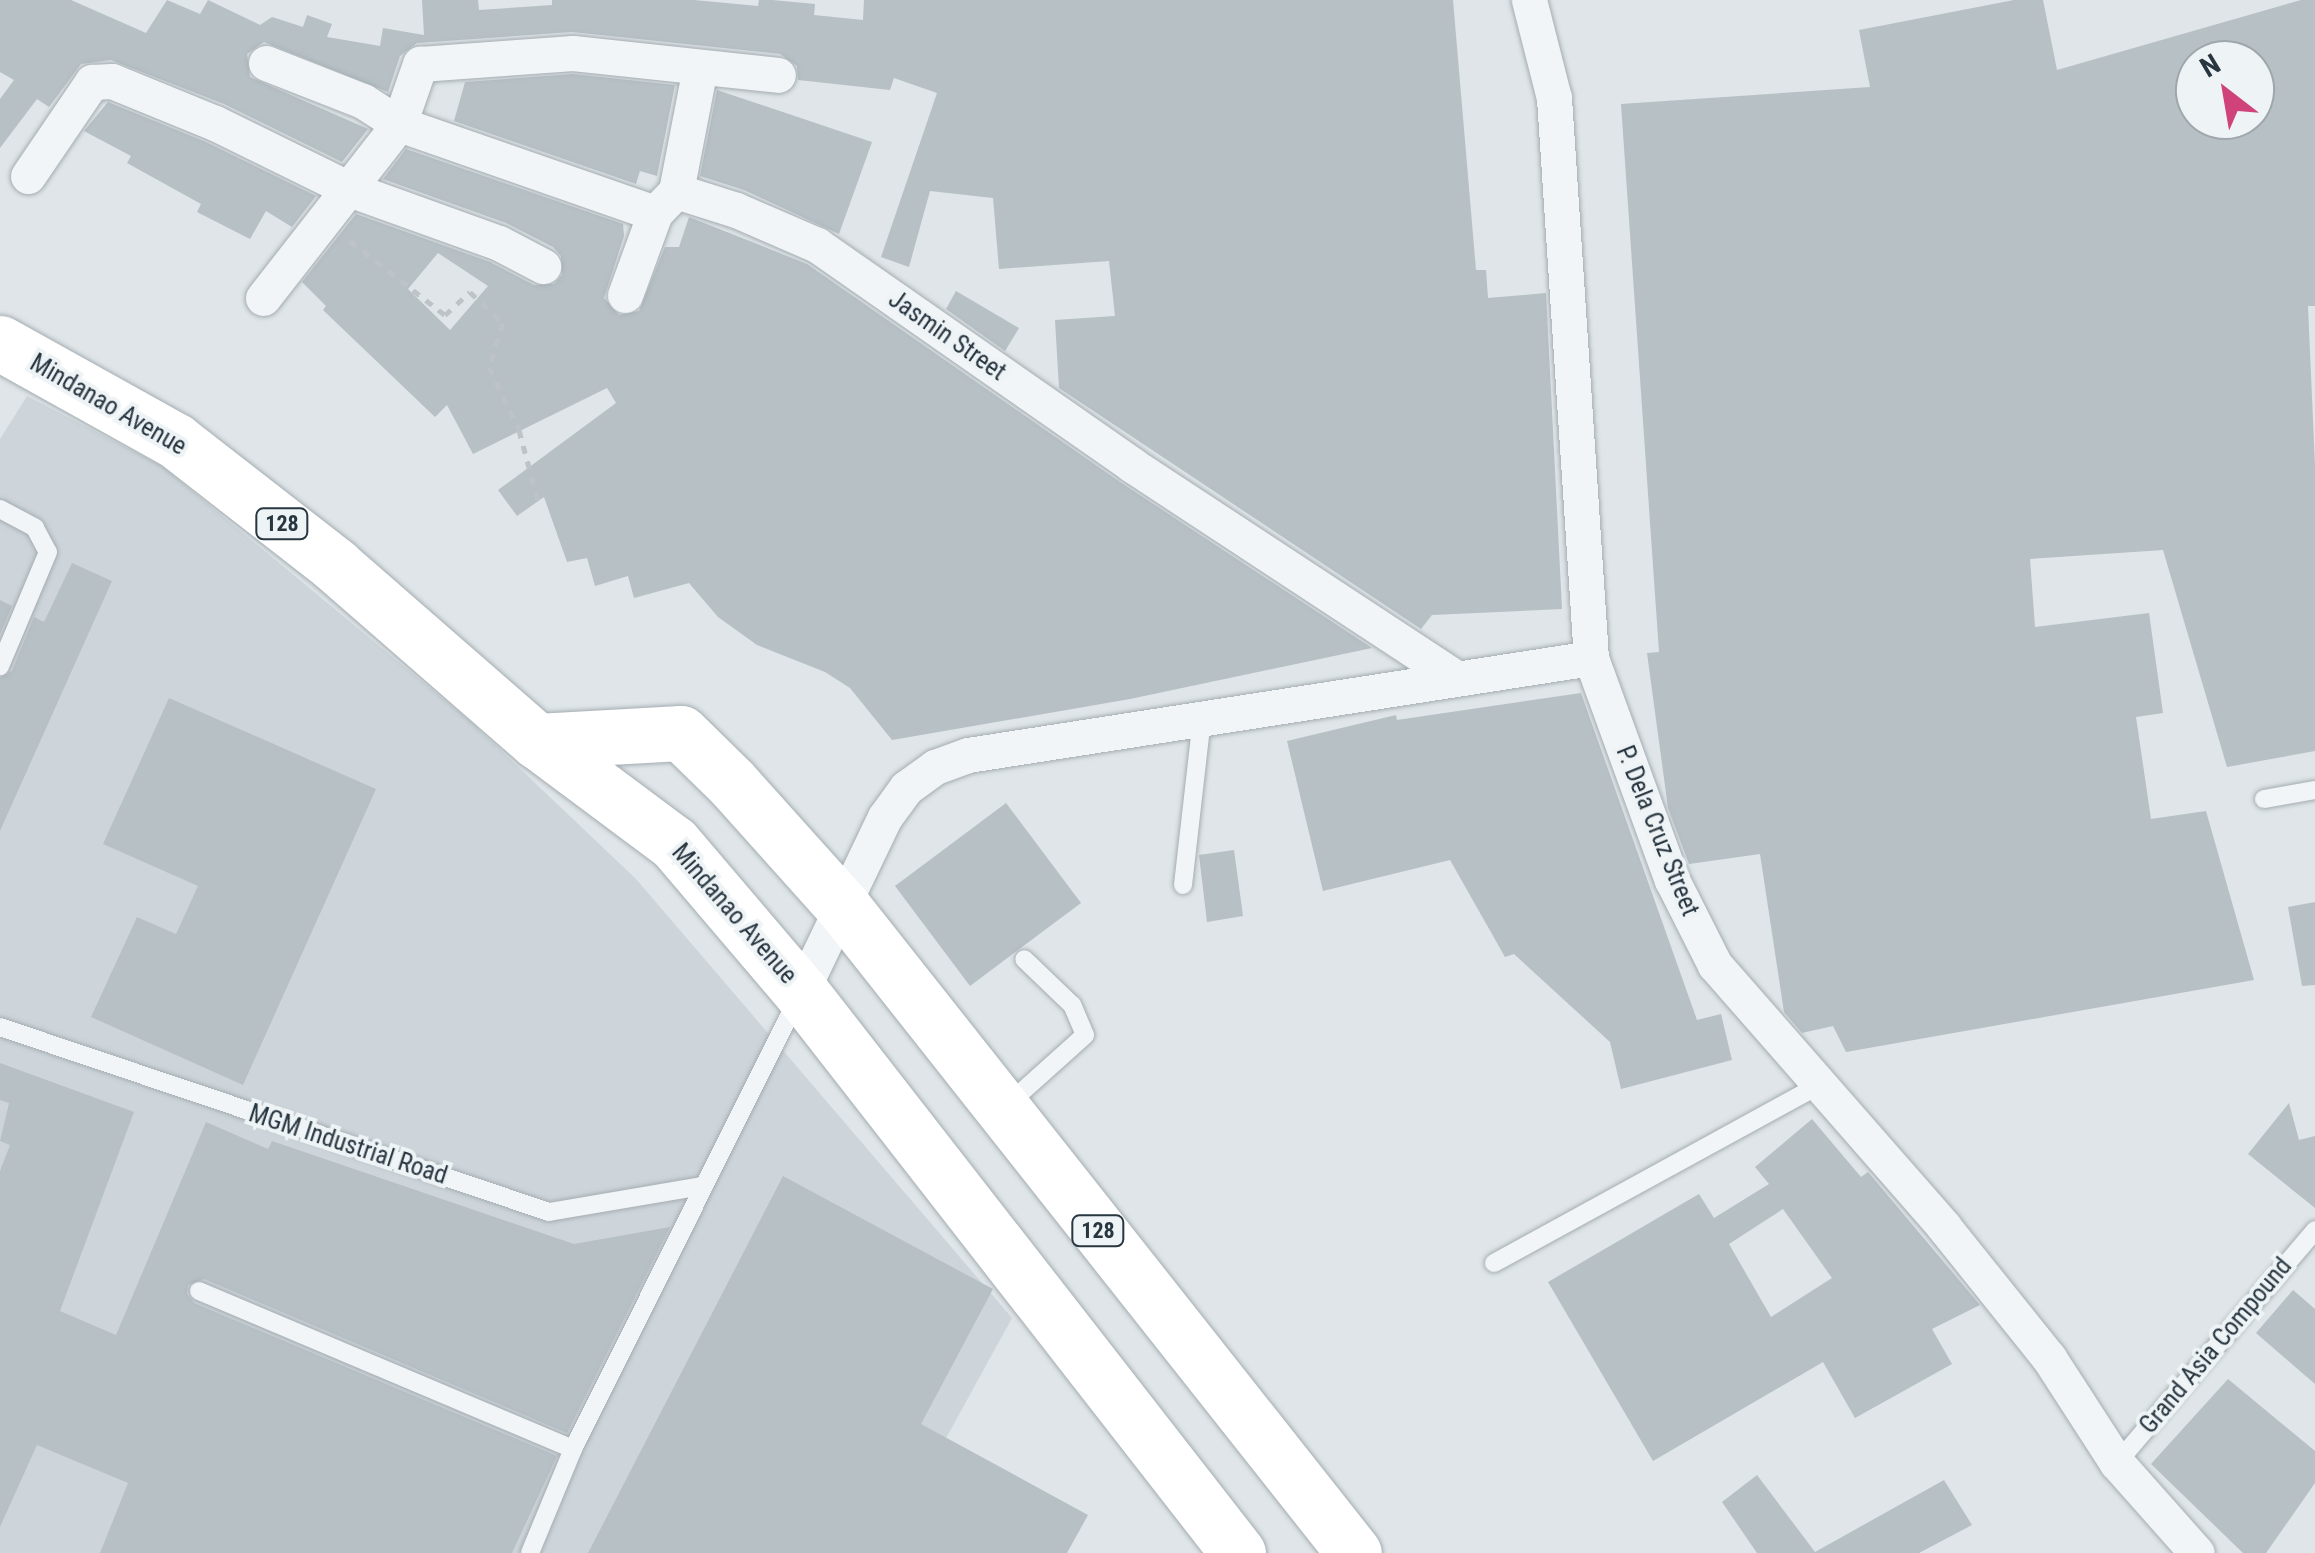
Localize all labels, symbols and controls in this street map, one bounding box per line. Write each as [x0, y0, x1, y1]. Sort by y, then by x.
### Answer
north arrow [2175, 40, 2275, 140]
text: N [2194, 47, 2226, 84]
street label: Jasmin Street [883, 285, 1011, 387]
street label: Mindanao Avenue [25, 348, 191, 462]
road number: 128 [254, 507, 310, 541]
street label: P. Dela Cruz Street [1609, 742, 1705, 920]
street label: Mindanao Avenue [665, 838, 803, 990]
street label: MGM Industrial Road [245, 1099, 451, 1191]
road number: 128 [1070, 1214, 1126, 1248]
street label: Grand Asia Compound [2134, 1252, 2298, 1440]

